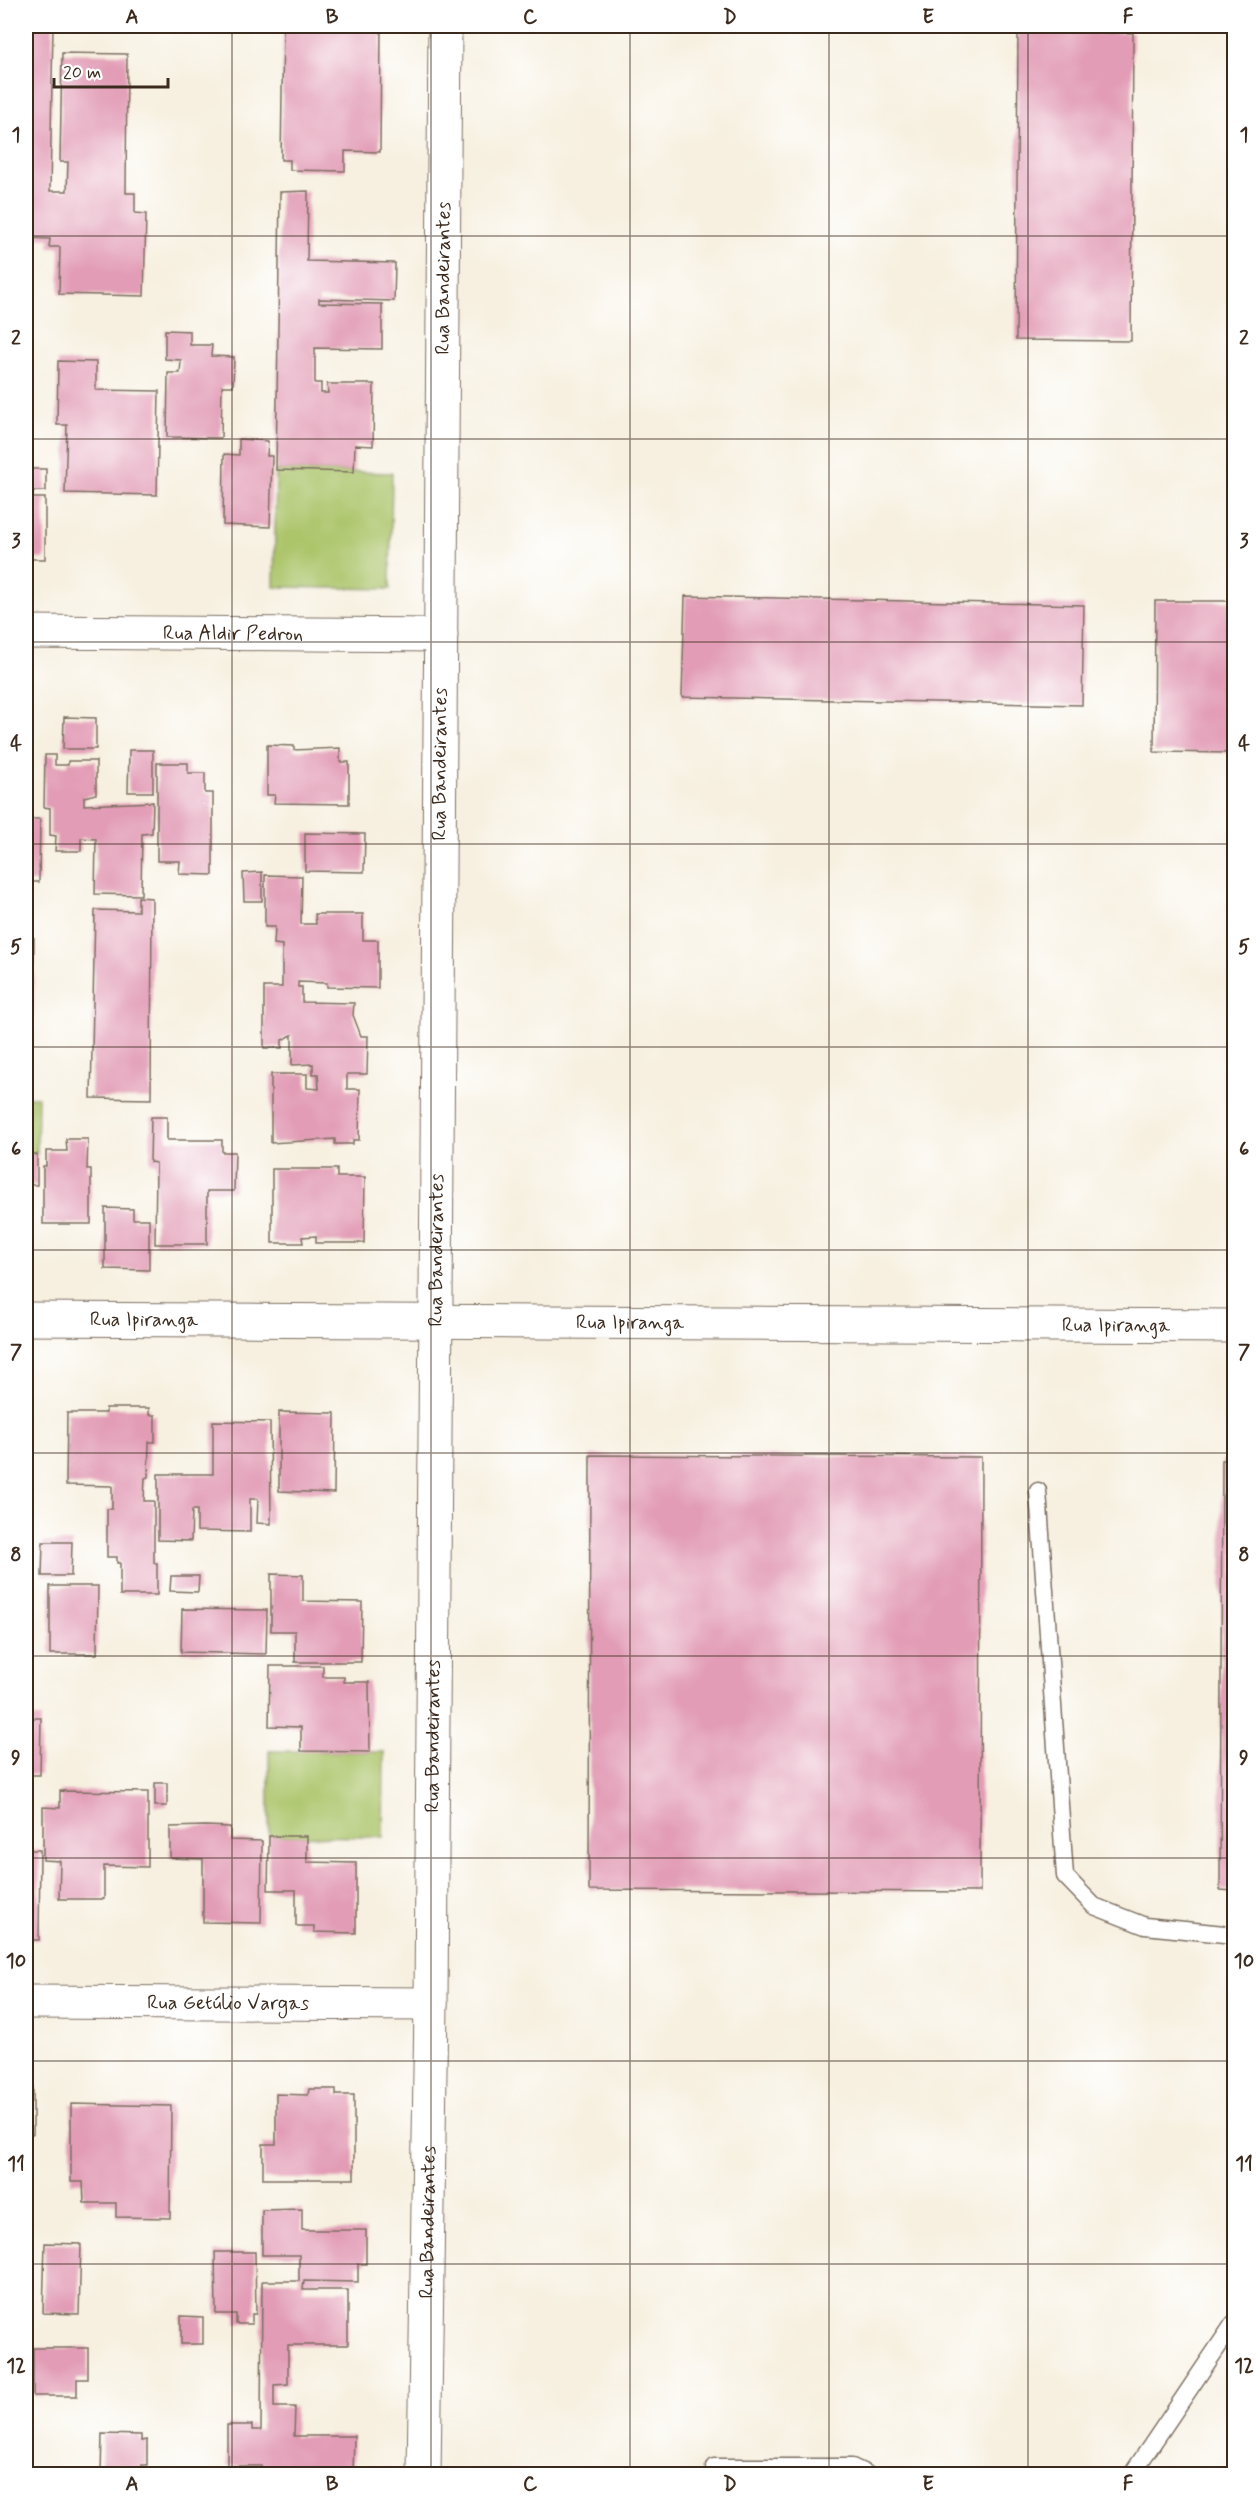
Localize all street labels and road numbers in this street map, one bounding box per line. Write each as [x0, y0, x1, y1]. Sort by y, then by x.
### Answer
street label: Rua Bandeirantes [429, 201, 457, 355]
street label: Rua Aldir Pedron [163, 619, 303, 648]
street label: Rua Bandeirantes [426, 687, 454, 841]
street label: Rua Bandeirantes [422, 1173, 450, 1327]
street label: Rua Ipiranga [90, 1306, 199, 1334]
street label: Rua Ipiranga [576, 1309, 685, 1336]
street label: Rua Ipiranga [1062, 1312, 1171, 1339]
street label: Rua Bandeirantes [419, 1659, 447, 1813]
street label: Rua Getúlio Vargas [147, 1989, 309, 2018]
street label: Rua Bandeirantes [413, 2145, 442, 2299]

